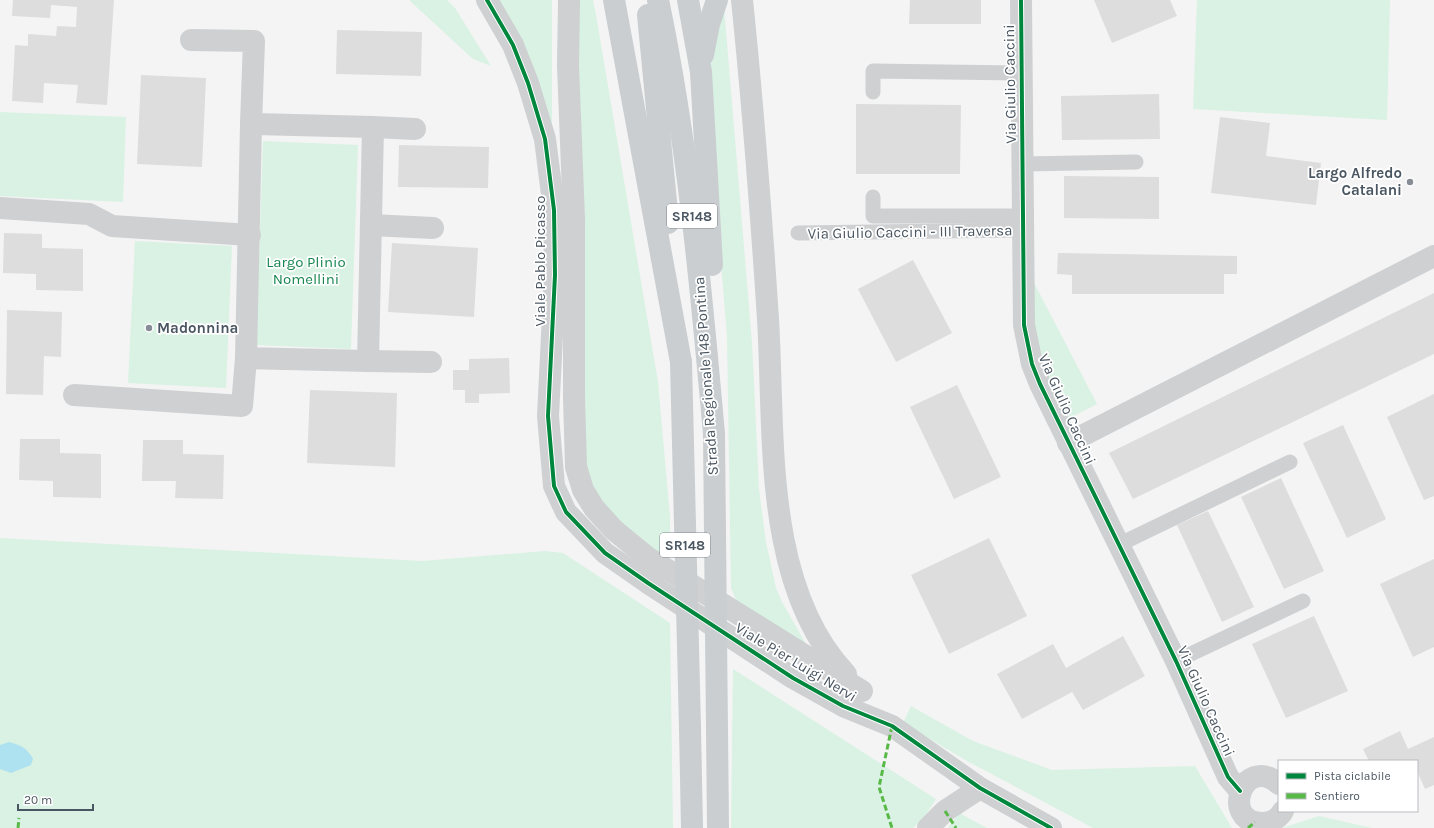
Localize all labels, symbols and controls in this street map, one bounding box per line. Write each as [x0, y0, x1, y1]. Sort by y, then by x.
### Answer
street label: Via Giulio Caccini [1000, 24, 1020, 144]
place label: Largo Alfredo Catalani [1308, 164, 1402, 199]
marker: Largo Alfredo Catalani [1405, 177, 1415, 187]
street label: Viale Pablo Picasso [531, 196, 549, 326]
road number: SR148 [667, 204, 717, 228]
street label: Via Giulio Caccini - III Traversa [808, 221, 1012, 243]
park label: Largo Plinio Nomellini [266, 253, 346, 288]
street label: Strada Regionale 148 Pontina [690, 276, 722, 476]
place label: Madonnina [157, 319, 238, 337]
marker: Madonnina [144, 323, 154, 333]
street label: Via Giulio Caccini [1035, 351, 1099, 467]
road number: SR148 [660, 533, 710, 557]
street label: Viale Pier Luigi Nervi [732, 619, 860, 705]
street label: Via Giulio Caccini [1174, 643, 1238, 759]
legend [1278, 760, 1418, 812]
text: Pista ciclabile [1314, 769, 1391, 783]
scale bar [18, 786, 93, 812]
text: Sentiero [1314, 789, 1360, 803]
text: 20 m [24, 793, 52, 807]

